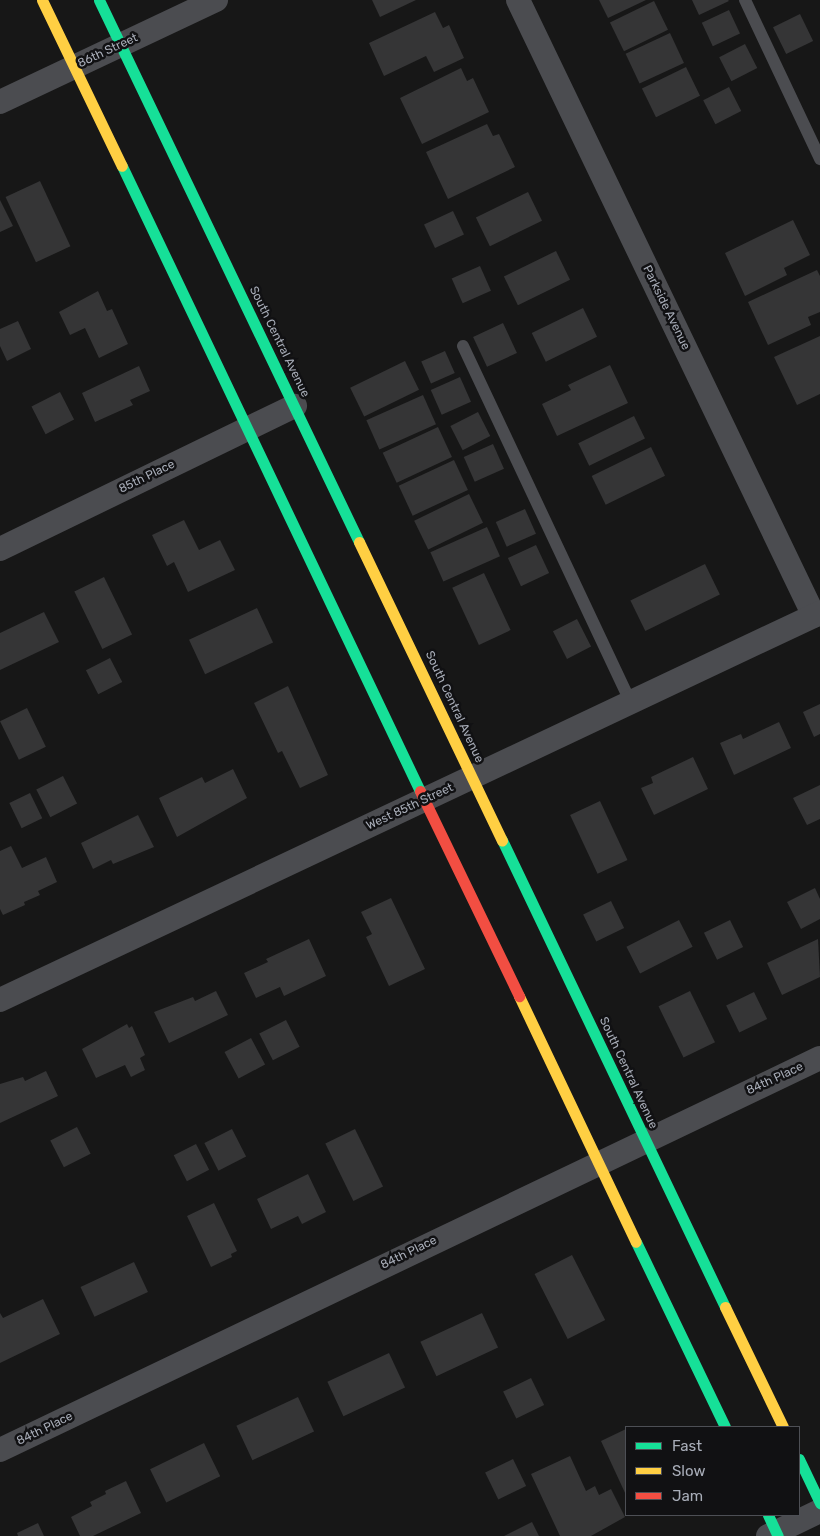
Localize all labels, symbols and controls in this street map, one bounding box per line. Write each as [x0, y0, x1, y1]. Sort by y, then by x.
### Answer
street label: 86th Street [76, 31, 140, 71]
street label: Parkside Avenue [639, 263, 693, 353]
street label: South Central Avenue [246, 284, 312, 400]
street label: 85th Place [117, 457, 177, 497]
street label: South Central Avenue [422, 649, 486, 765]
street label: West 85th Street [364, 781, 456, 833]
street label: South Central Avenue [596, 1015, 660, 1131]
street label: 84th Place [744, 1060, 806, 1098]
street label: 84th Place [379, 1233, 439, 1273]
street label: 84th Place [15, 1409, 75, 1449]
legend [625, 1426, 800, 1516]
text: Fast [672, 1437, 702, 1455]
text: Slow [672, 1462, 705, 1480]
text: Jam [672, 1487, 703, 1505]

